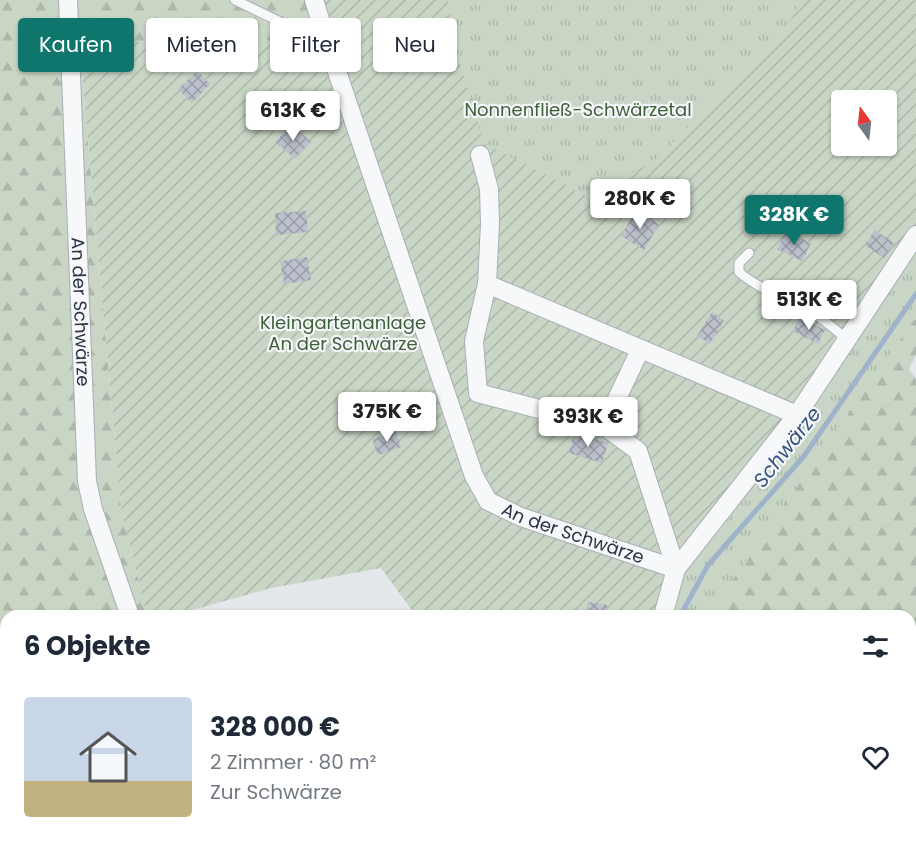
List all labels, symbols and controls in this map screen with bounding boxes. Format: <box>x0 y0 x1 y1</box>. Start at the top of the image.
chip: Kaufen <box>18 18 134 72</box>
chip: Mieten <box>146 18 258 72</box>
chip: Filter <box>270 18 361 72</box>
chip: Neu <box>373 18 457 72</box>
north arrow <box>831 90 897 156</box>
map controls <box>831 90 897 156</box>
pin: 613K € <box>244 91 342 142</box>
text: 613K € <box>260 96 326 124</box>
park label: Nonnenfließ-Schwärzetal <box>464 97 692 122</box>
pin: 280K € <box>591 179 689 230</box>
text: 280K € <box>604 184 676 212</box>
pin: 328K € <box>745 195 843 246</box>
text: 328K € <box>759 200 829 228</box>
street label: An der Schwärze <box>65 237 96 387</box>
pin: 513K € <box>760 280 858 331</box>
text: 513K € <box>776 285 842 313</box>
park label: Kleingartenanlage An der Schwärze <box>260 310 426 356</box>
pin: 375K € <box>338 392 436 443</box>
text: 375K € <box>352 397 422 425</box>
pin: 393K € <box>539 397 637 448</box>
water label: Schwärze <box>747 401 827 493</box>
text: 393K € <box>553 402 623 430</box>
street label: An der Schwärze <box>498 496 648 569</box>
text: 6 Objekte <box>24 628 150 664</box>
icon: filters <box>859 630 892 663</box>
text: 328 000 € <box>210 709 340 745</box>
icon: home <box>72 721 144 793</box>
icon: heart <box>859 741 892 774</box>
text: 2 Zimmer · 80 m² <box>210 748 376 776</box>
text: Zur Schwärze <box>210 778 342 806</box>

